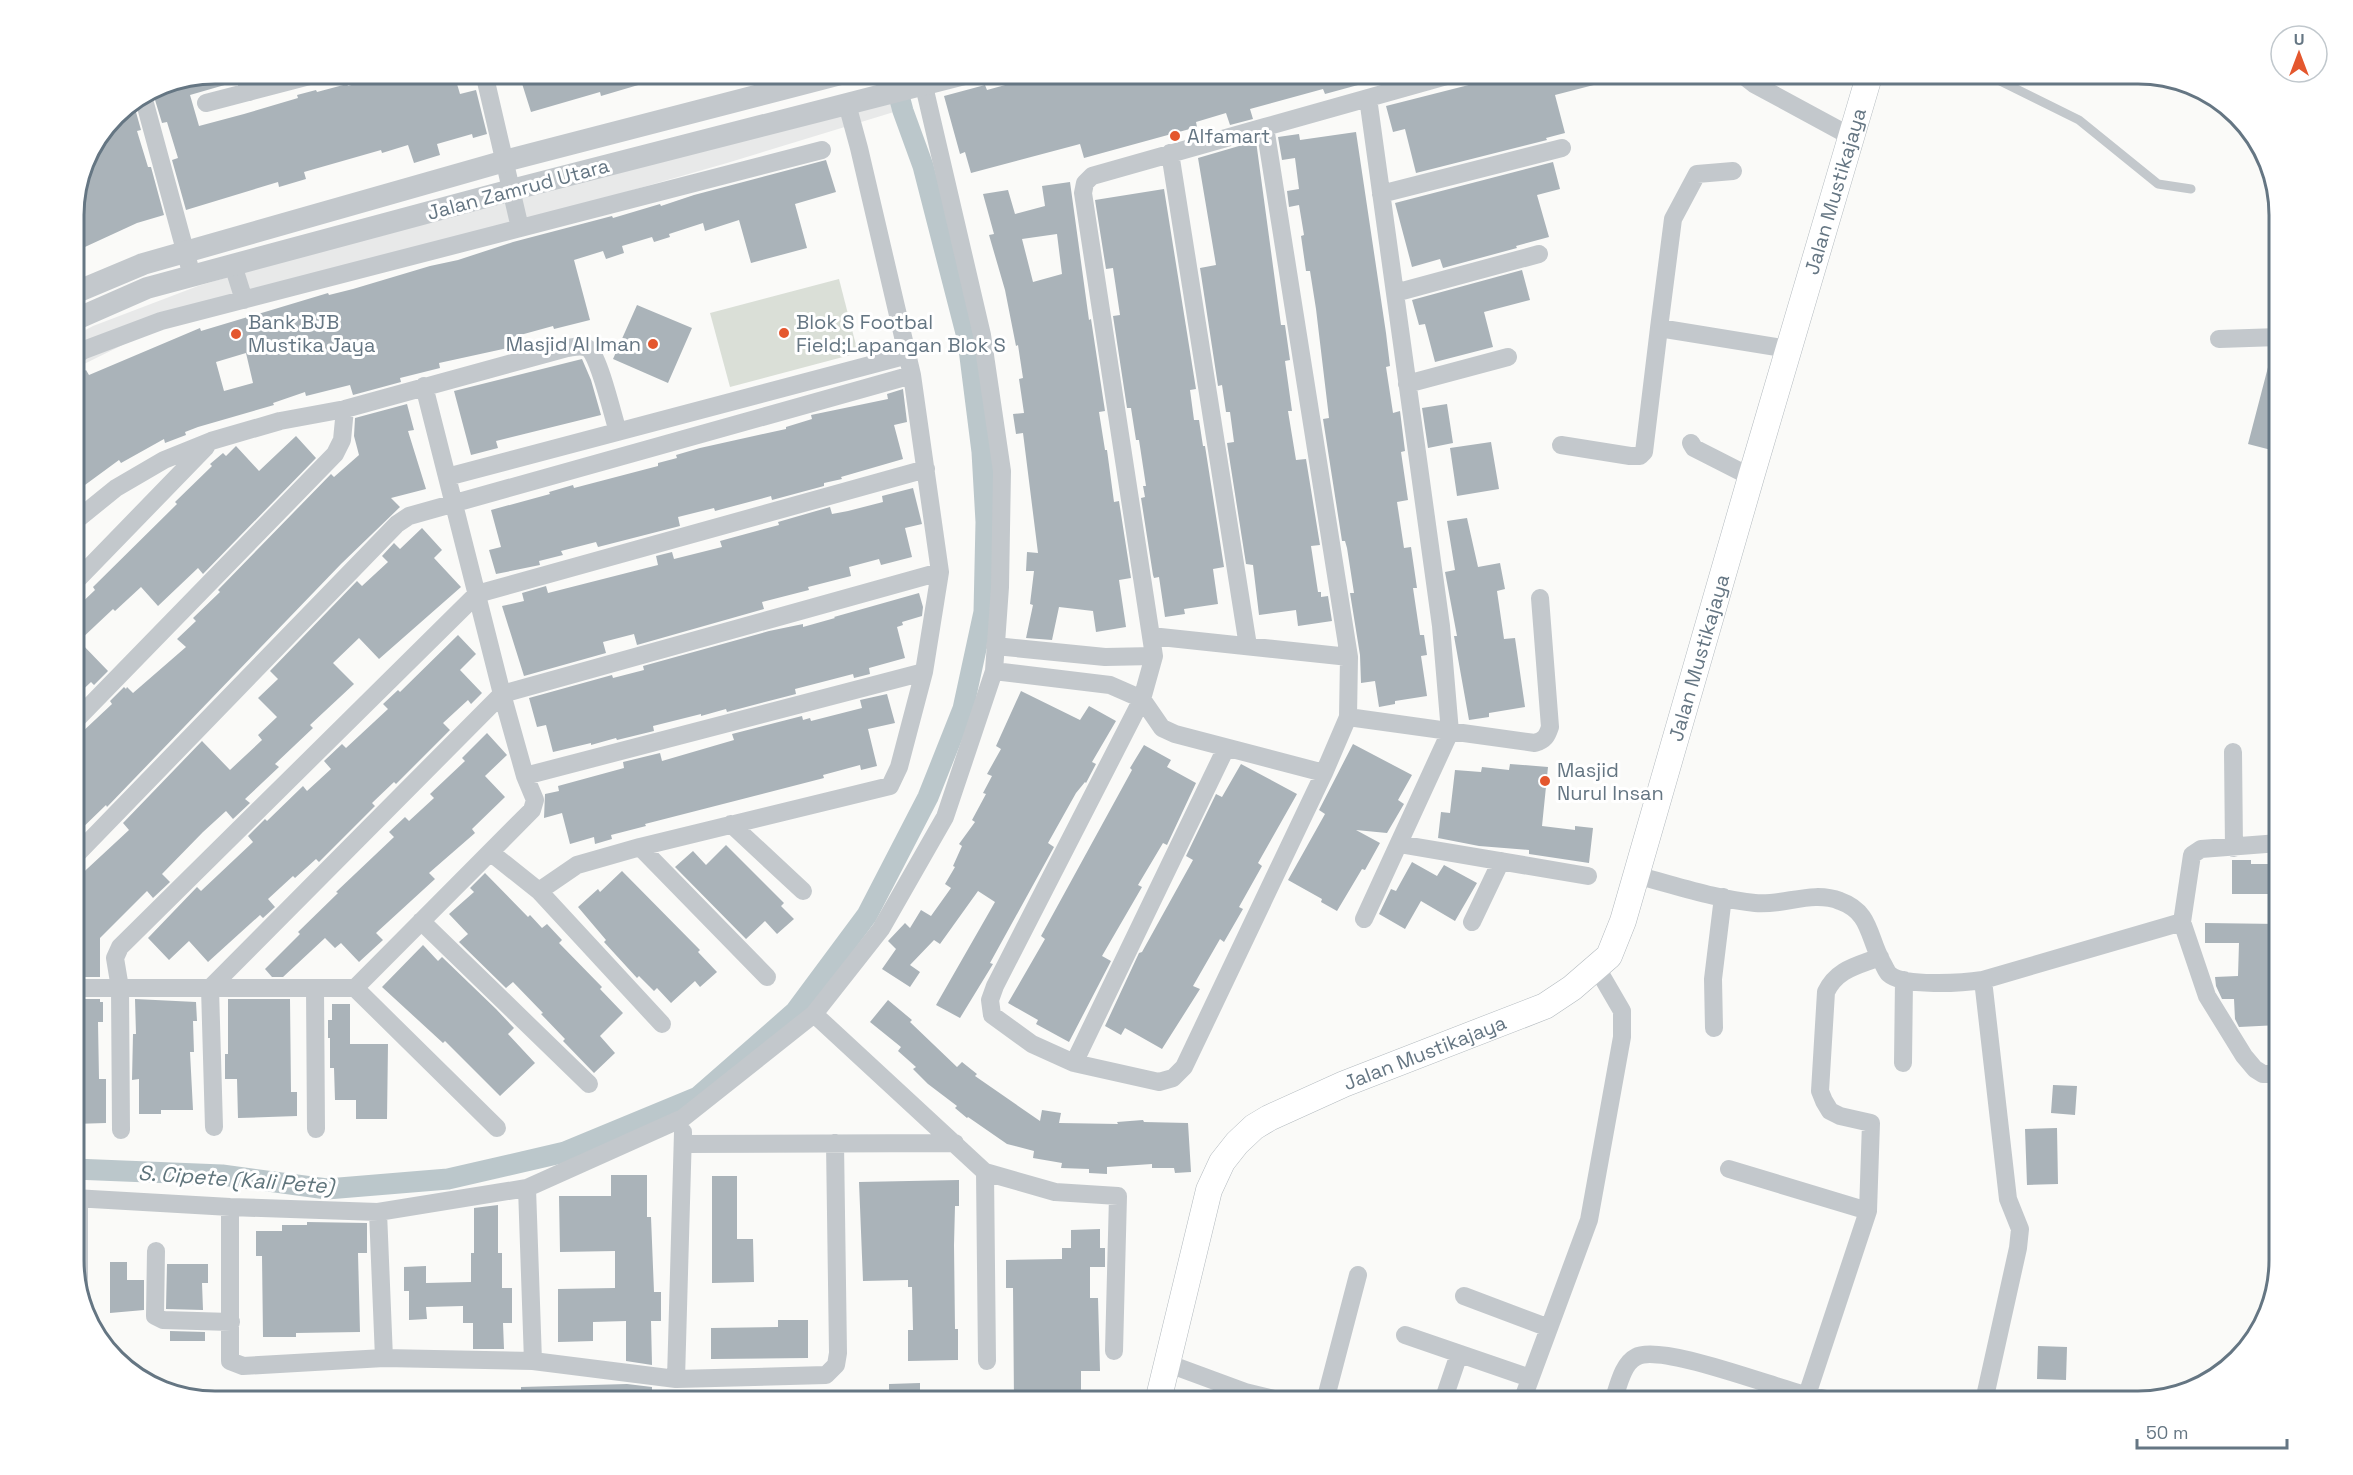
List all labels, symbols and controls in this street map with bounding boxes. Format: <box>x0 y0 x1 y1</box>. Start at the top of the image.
north arrow <box>2269 24 2329 84</box>
text: U <box>2294 29 2304 50</box>
street label: Jalan Mustikajaya <box>1798 105 1872 278</box>
place label: Alfamart <box>1187 123 1270 149</box>
marker: Alfamart <box>1168 129 1182 143</box>
street label: Jalan Zamrud Utara <box>424 152 612 226</box>
place label: Bank BJB Mustika Jaya <box>248 309 375 358</box>
place label: Blok S Footbal Field;Lapangan Blok S <box>796 309 1006 358</box>
marker: Blok S Footbal Field;Lapangan Blok S <box>777 326 791 340</box>
marker: Bank BJB Mustika Jaya <box>229 327 243 341</box>
place label: Masjid Al Iman <box>506 331 641 357</box>
marker: Masjid Al Iman <box>646 337 660 351</box>
street label: Jalan Mustikajaya <box>1662 571 1735 744</box>
place label: Masjid Nurul Insan <box>1557 757 1664 806</box>
marker: Masjid Nurul Insan <box>1538 774 1552 788</box>
street label: Jalan Mustikajaya <box>1340 1009 1510 1096</box>
water label: S. Cipete (Kali Pete) <box>137 1159 337 1199</box>
scale bar <box>2137 1412 2287 1450</box>
text: 50 m <box>2146 1421 2188 1444</box>

